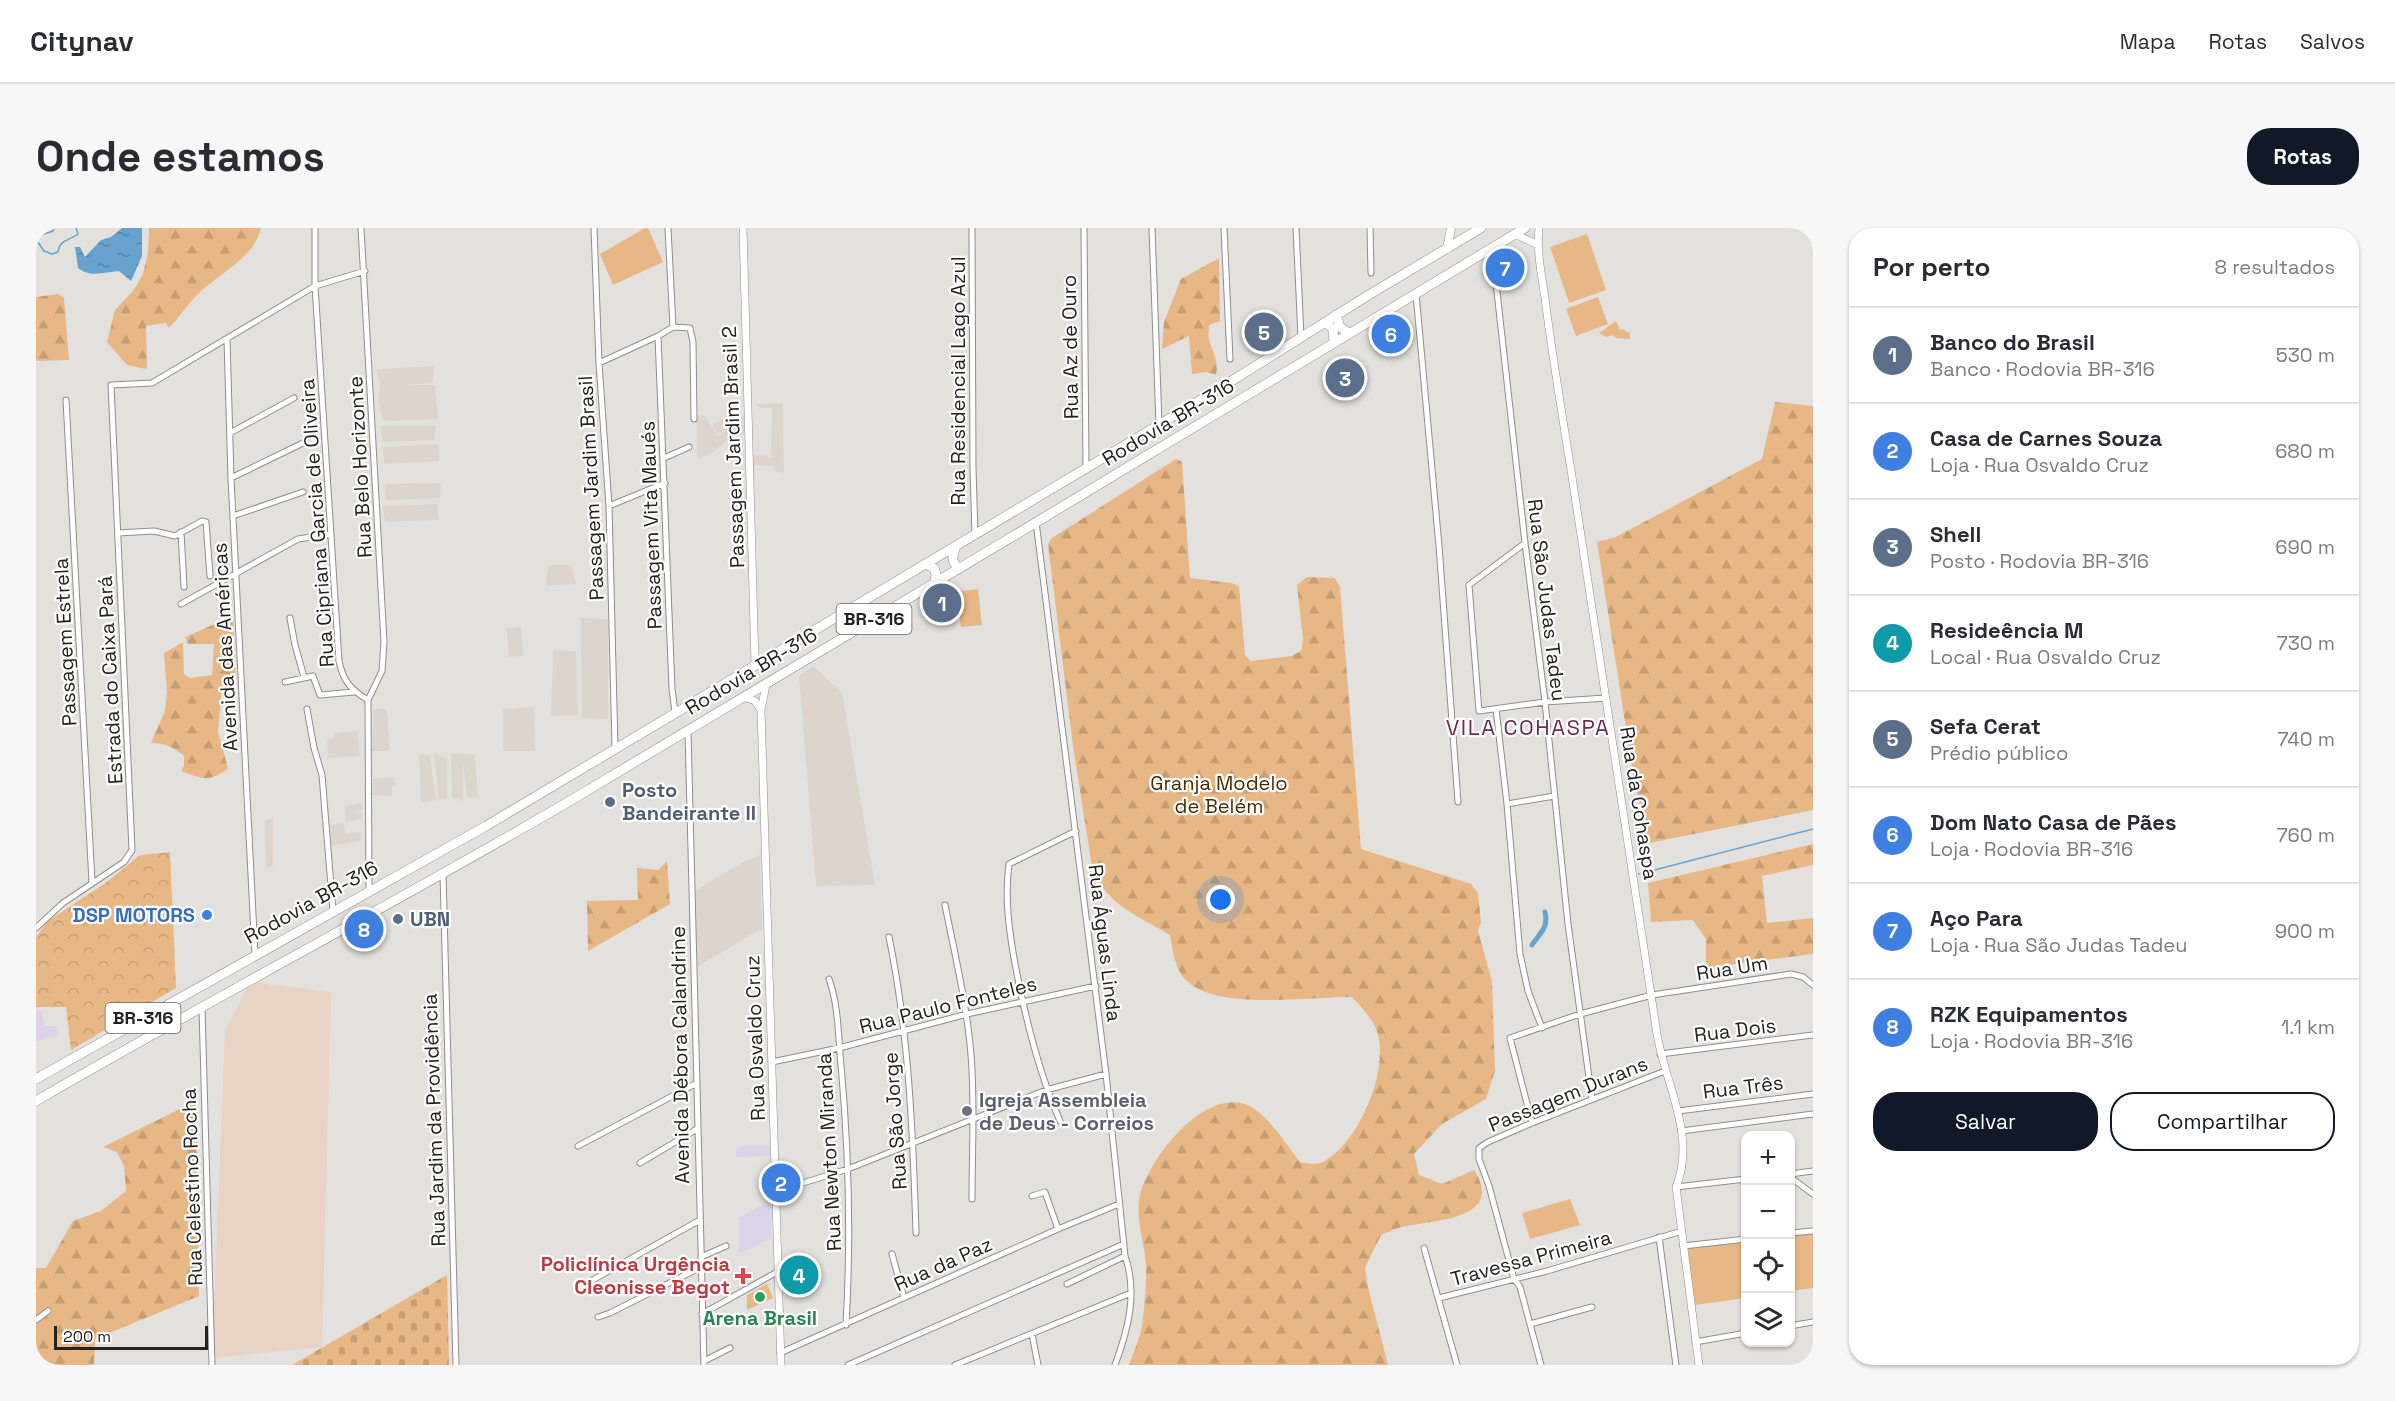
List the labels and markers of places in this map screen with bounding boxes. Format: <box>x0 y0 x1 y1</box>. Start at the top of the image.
pin: 7 <box>1486 246 1524 291</box>
pin: 5 <box>1244 310 1284 354</box>
pin: 6 <box>1372 312 1410 356</box>
pin: 3 <box>1326 356 1364 400</box>
pin: 1 <box>922 580 962 626</box>
place label: Posto Bandeirante II <box>622 777 756 826</box>
marker: Posto Bandeirante II <box>603 795 617 809</box>
place label: DSP MOTORS <box>72 902 195 928</box>
pin: 8 <box>344 906 384 952</box>
place label: UBN <box>410 906 450 932</box>
marker: DSP MOTORS <box>200 908 214 922</box>
marker: UBN <box>391 912 405 926</box>
place label: Igreja Assembleia de Deus - Correios <box>979 1087 1154 1136</box>
marker: Igreja Assembleia de Deus - Correios <box>960 1104 974 1118</box>
pin: 2 <box>762 1160 800 1206</box>
place label: Policlínica Urgência Cleonisse Begot <box>541 1251 730 1300</box>
pin: 4 <box>780 1252 819 1298</box>
marker: Policlínica Urgência Cleonisse Begot <box>734 1267 752 1285</box>
marker: Arena Brasil <box>753 1290 767 1304</box>
place label: Arena Brasil <box>703 1305 817 1331</box>

